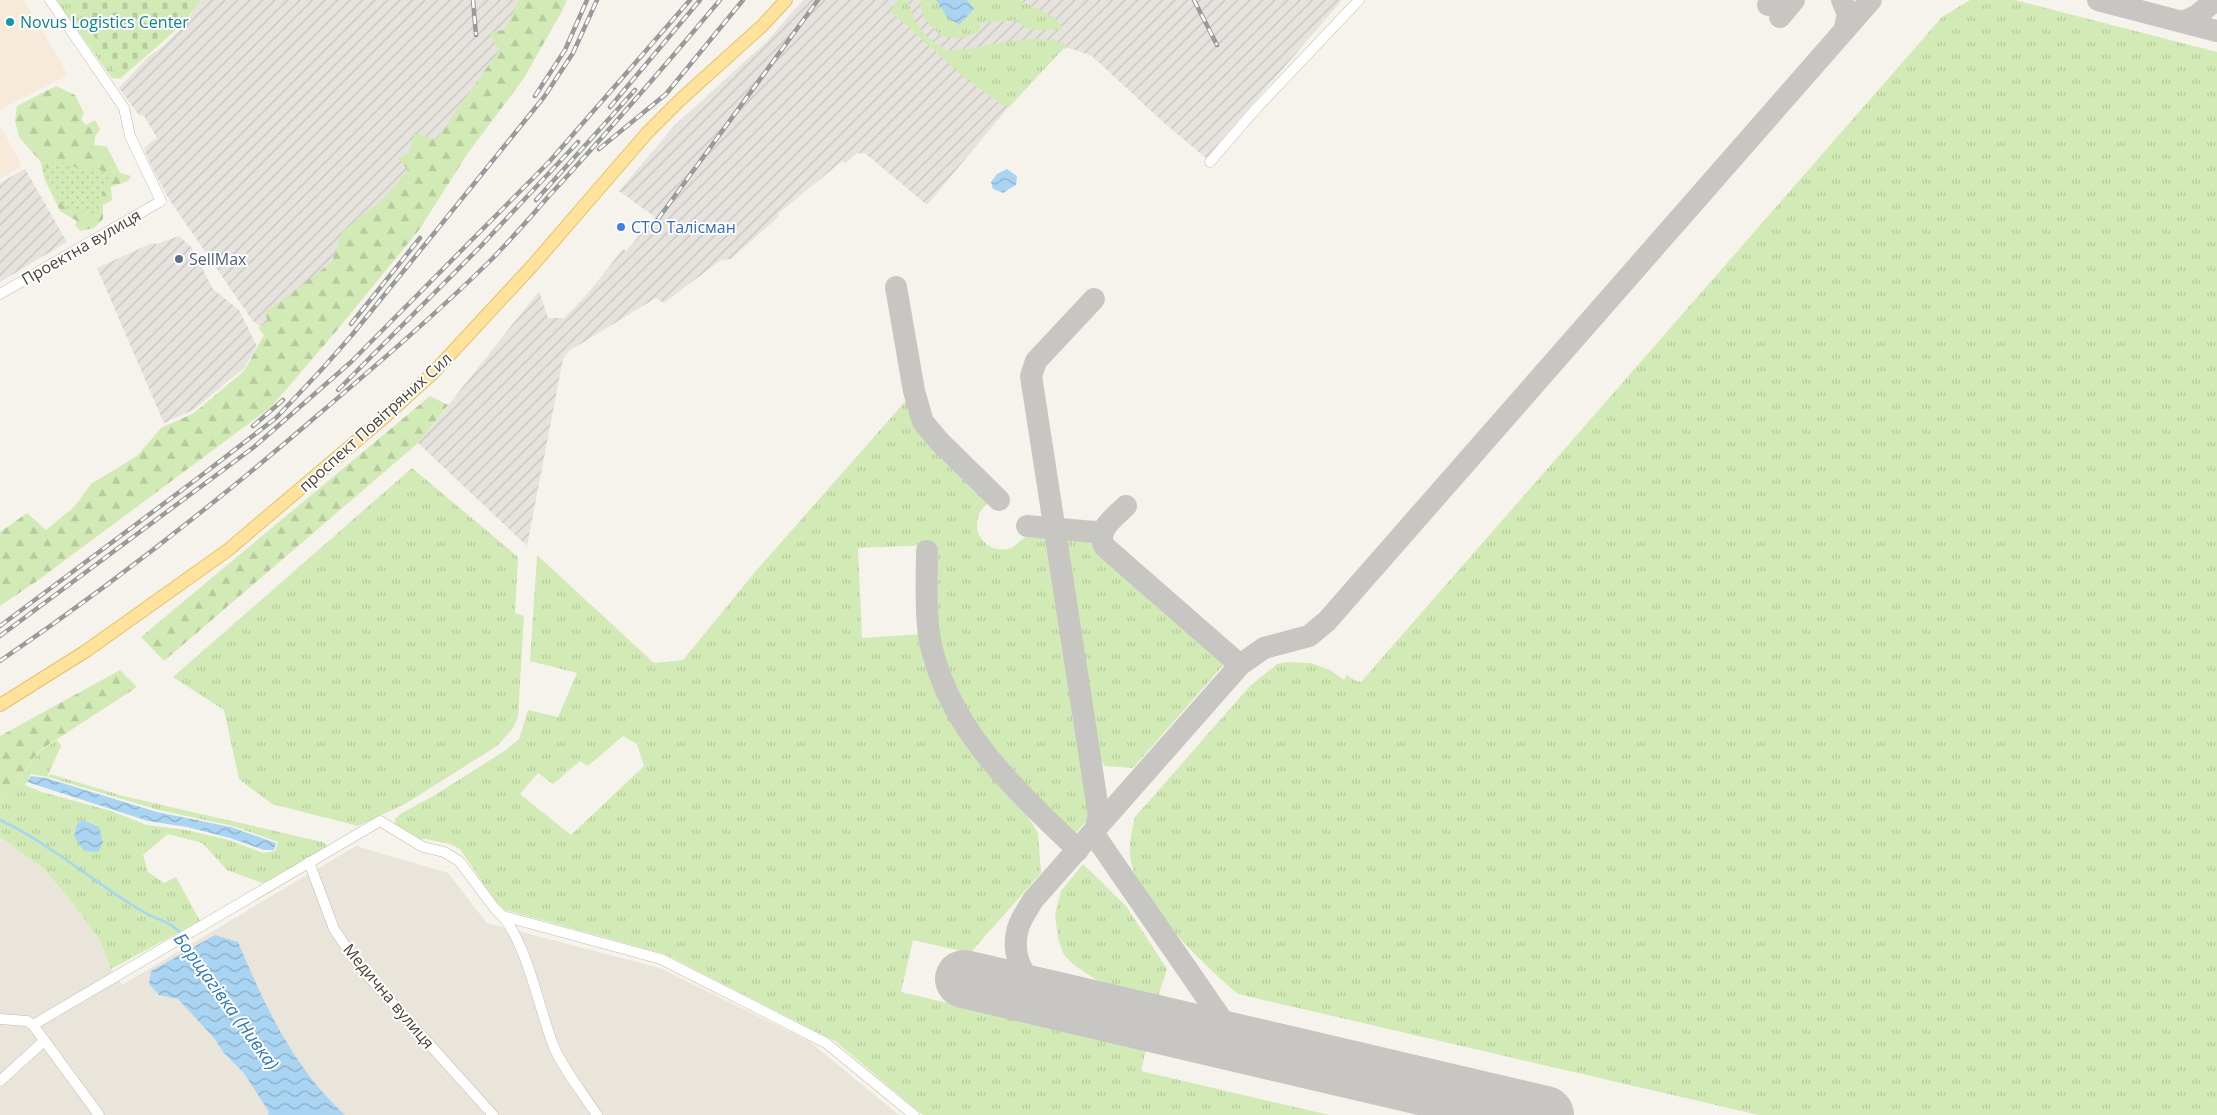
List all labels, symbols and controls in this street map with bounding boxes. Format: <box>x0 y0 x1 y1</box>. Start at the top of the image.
place label: Novus Logistics Center <box>20 11 189 33</box>
marker: Novus Logistics Center <box>4 16 16 28</box>
street label: Проектна вулиця <box>17 204 145 290</box>
place label: СТО Талісман <box>631 216 736 238</box>
marker: СТО Талісман <box>615 221 627 233</box>
place label: SellMax <box>189 248 247 270</box>
marker: SellMax <box>173 253 185 265</box>
street label: проспект Повітряних Сил <box>294 347 456 497</box>
water label: Борщагівка (Нивка) <box>169 928 285 1074</box>
street label: Медична вулиця <box>338 939 440 1053</box>

